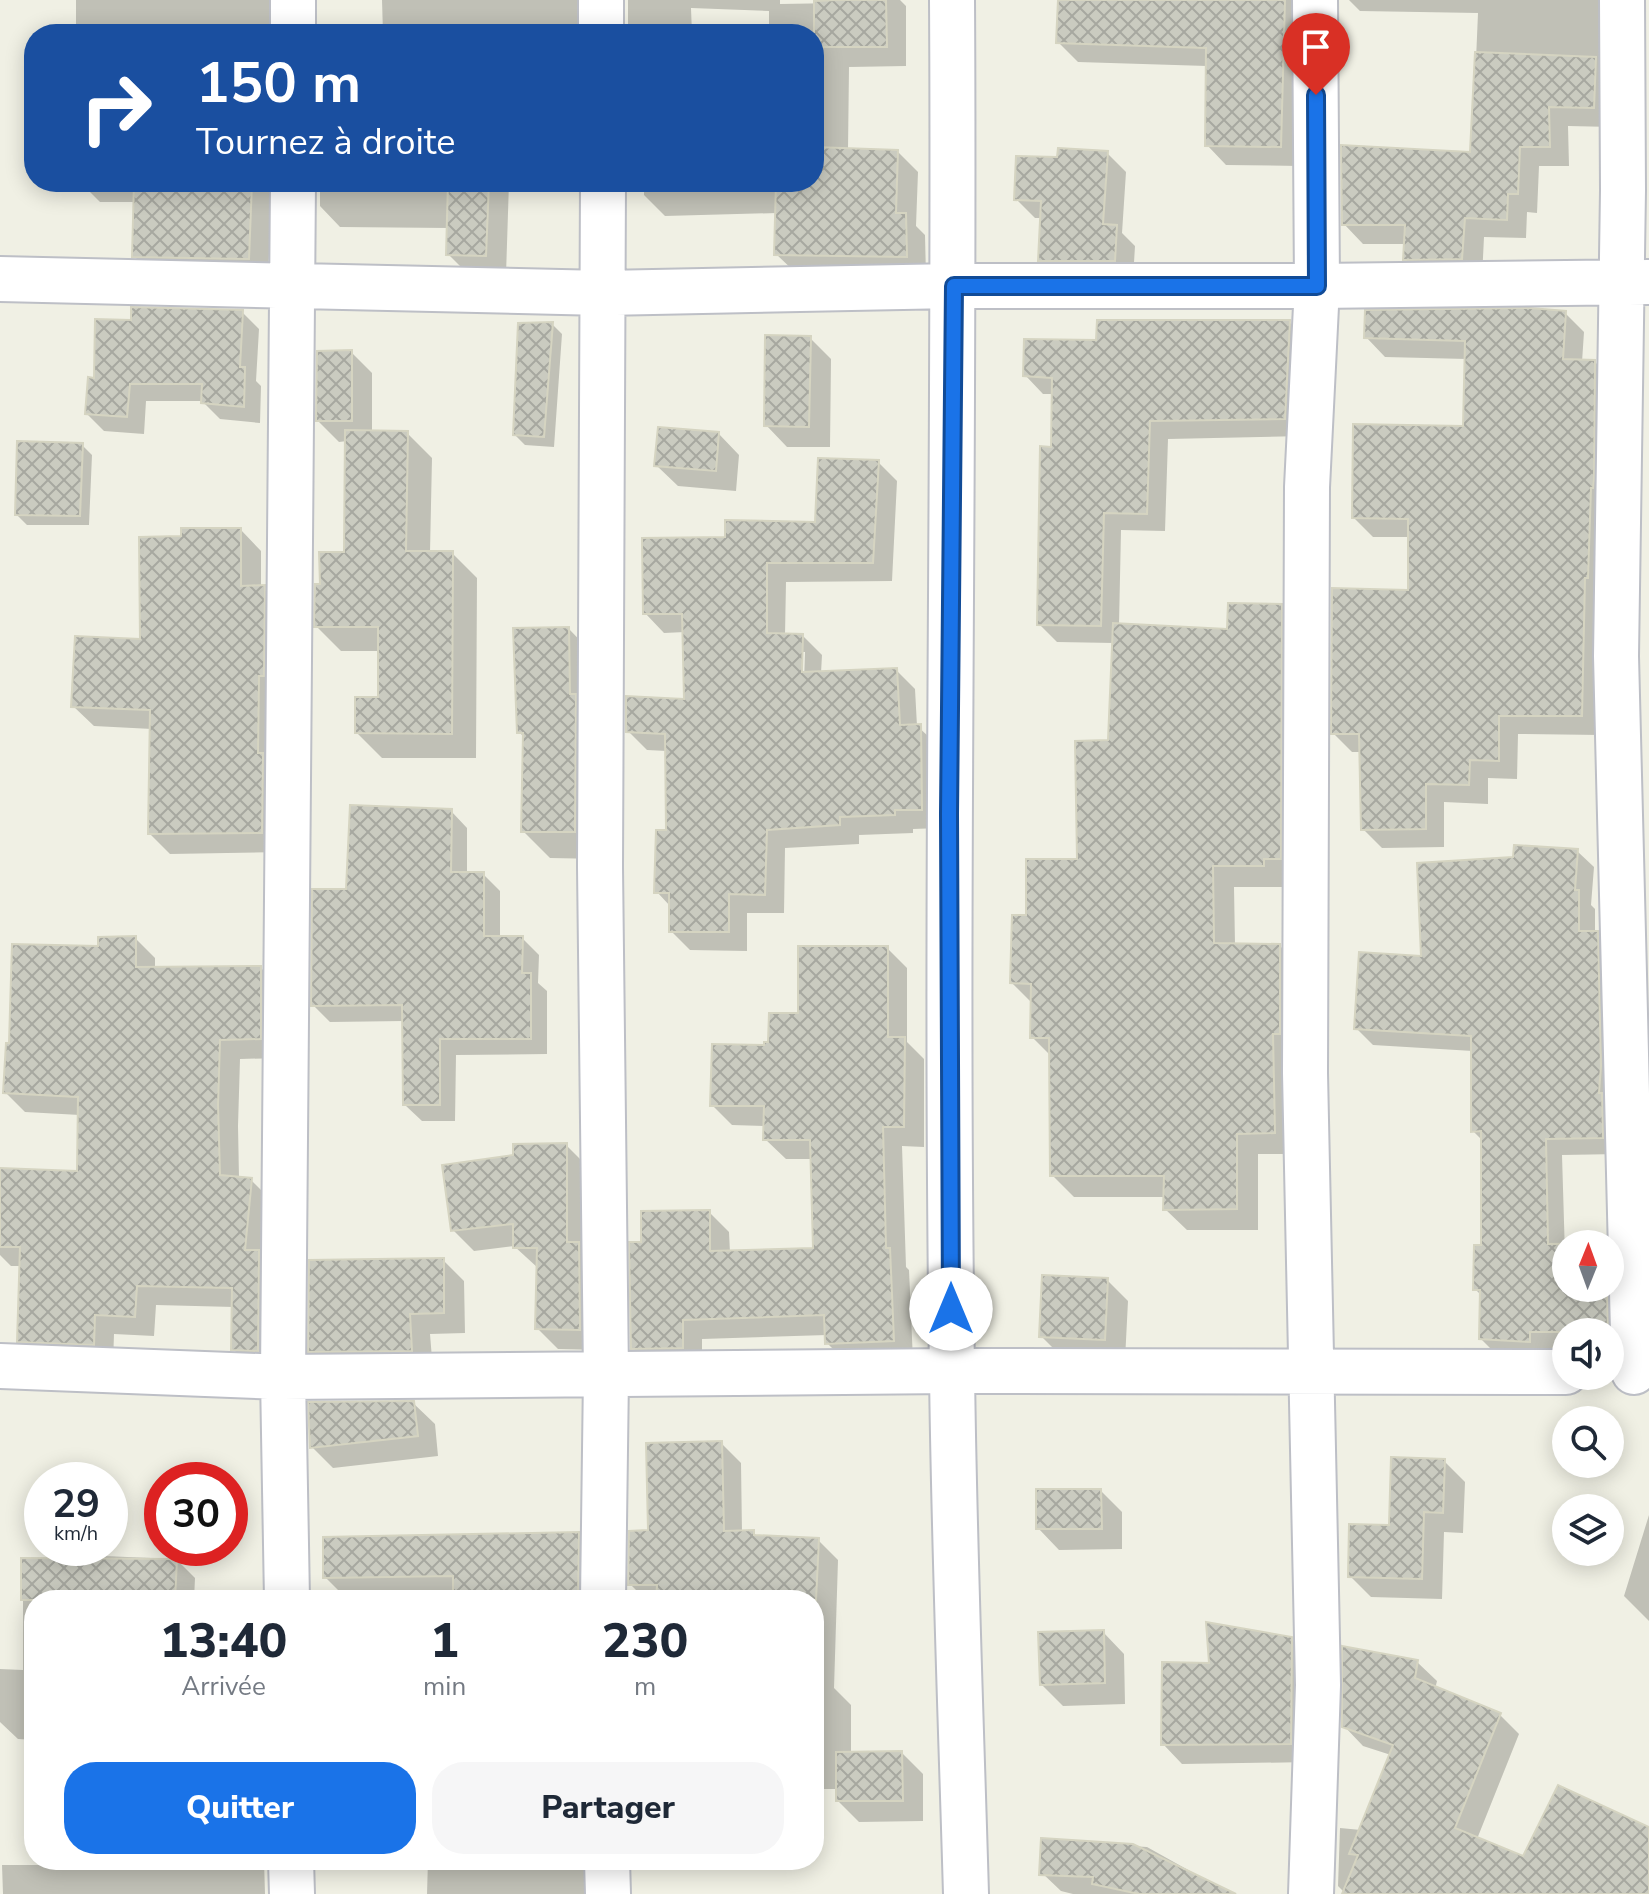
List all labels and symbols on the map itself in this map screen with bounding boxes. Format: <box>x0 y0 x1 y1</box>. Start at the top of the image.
pin <box>1282 13 1350 95</box>
north arrow <box>1552 1230 1624 1302</box>
position arrow <box>909 1267 993 1351</box>
speed limit sign: 30 <box>144 1462 248 1566</box>

